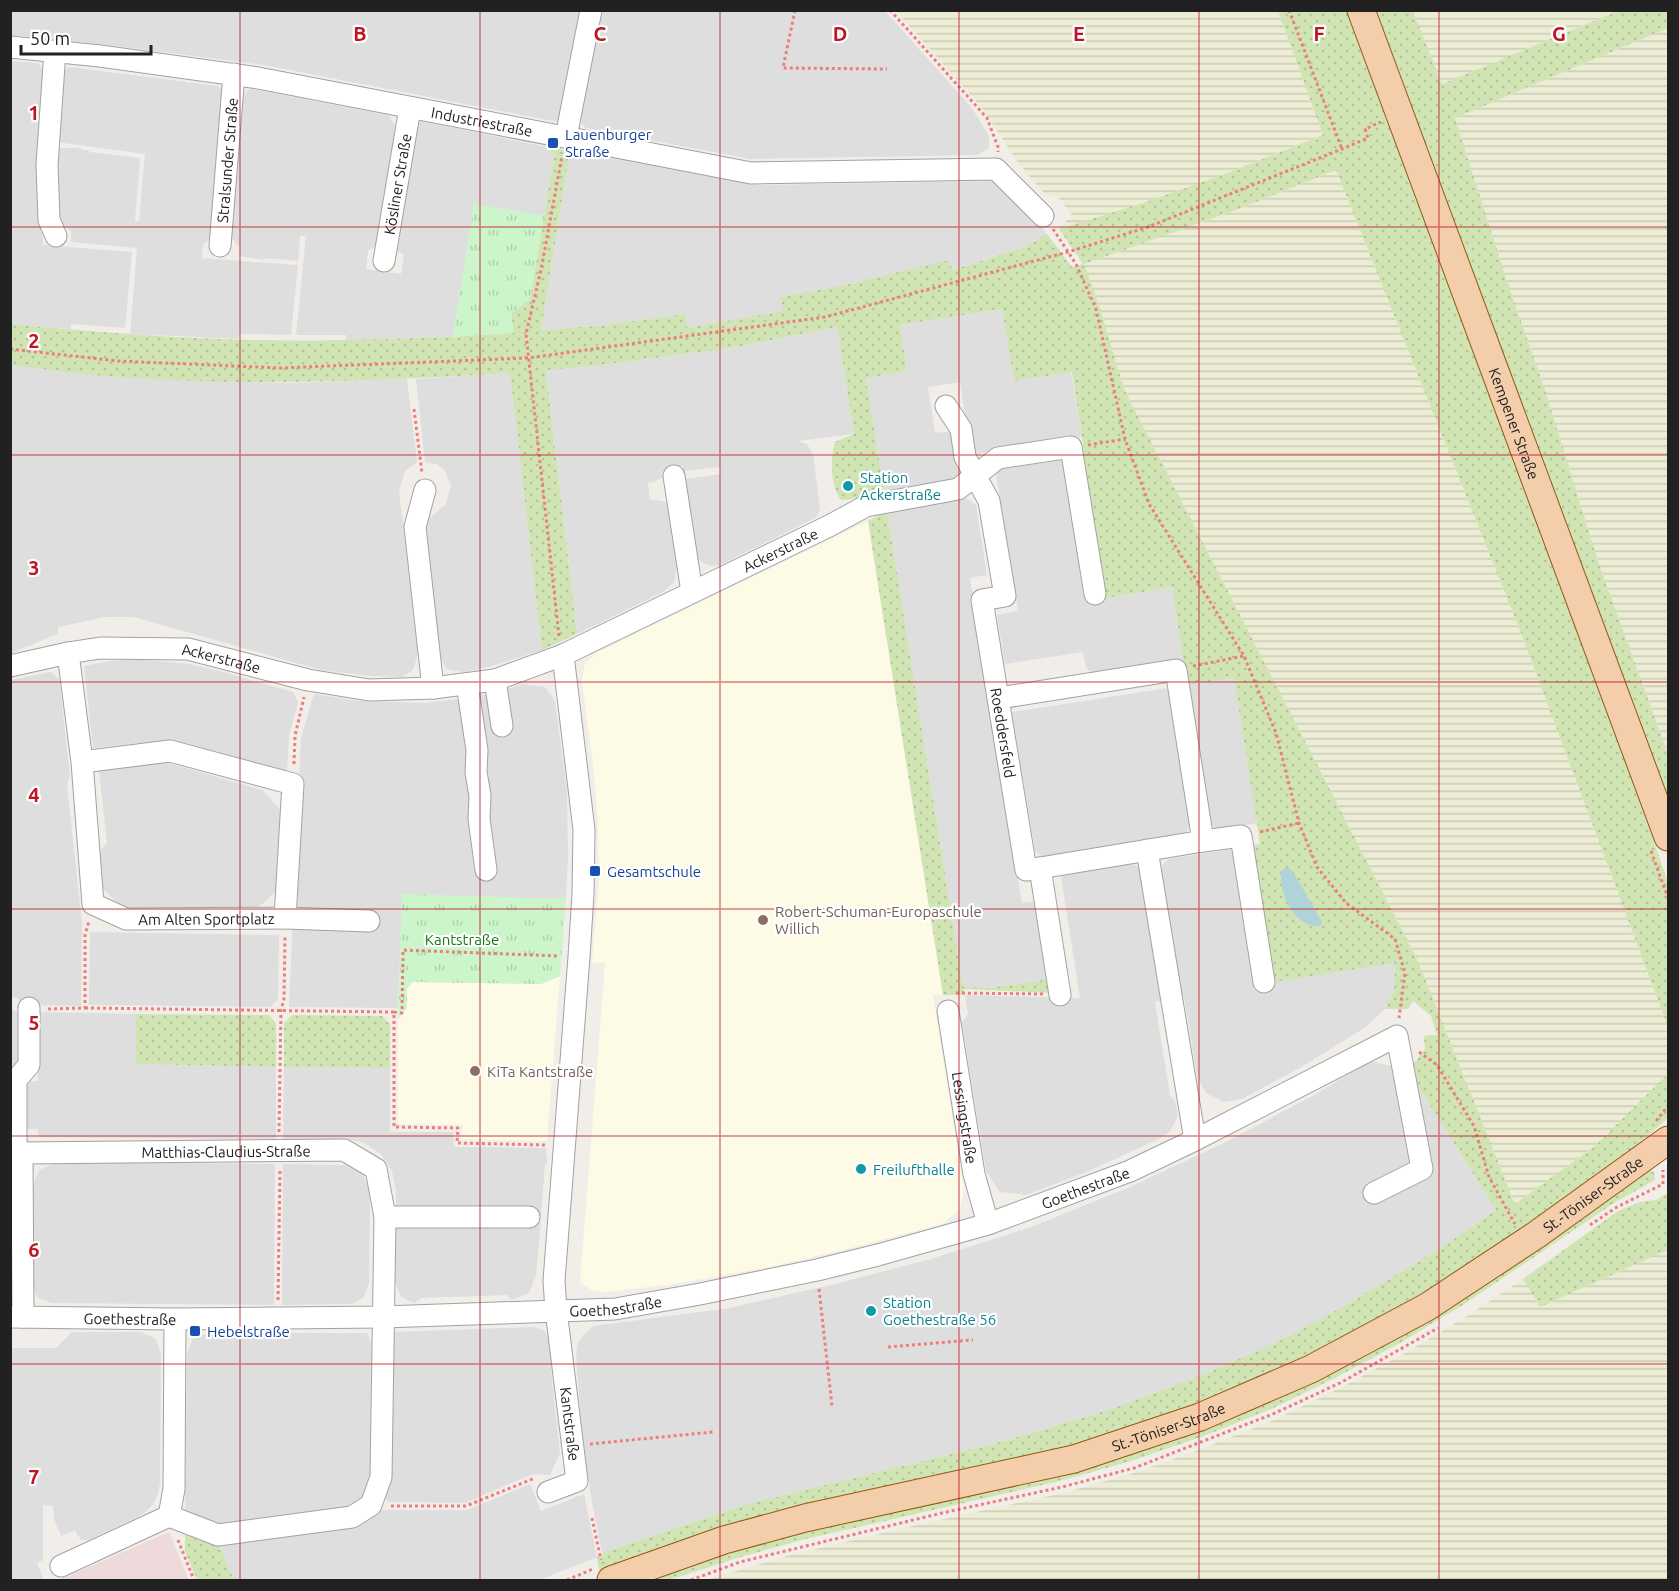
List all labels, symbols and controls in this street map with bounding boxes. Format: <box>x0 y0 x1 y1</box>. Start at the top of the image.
scale bar <box>21 18 152 56</box>
text: B <box>353 22 367 45</box>
text: C <box>594 22 607 45</box>
text: D <box>833 22 847 45</box>
text: E <box>1073 22 1085 45</box>
text: F <box>1313 22 1325 45</box>
text: G <box>1552 22 1566 45</box>
text: 50 m <box>30 28 70 48</box>
street label: Stralsunder Straße <box>213 97 241 224</box>
text: 1 <box>28 101 40 124</box>
street label: Industriestraße <box>430 103 534 139</box>
place label: Lauenburger Straße <box>565 126 652 160</box>
street label: Kösliner Straße <box>380 132 414 236</box>
marker: Lauenburger Straße <box>546 136 560 150</box>
text: 2 <box>28 329 40 352</box>
street label: Kempener Straße <box>1486 365 1543 482</box>
place label: Station Ackerstraße <box>860 469 941 503</box>
marker: Station Ackerstraße <box>841 479 855 493</box>
street label: Ackerstraße <box>740 524 820 575</box>
text: 3 <box>28 556 40 579</box>
street label: Ackerstraße <box>181 640 263 676</box>
street label: Roeddersfeld <box>988 686 1019 779</box>
text: 4 <box>28 783 40 806</box>
place label: Gesamtschule <box>607 863 701 880</box>
marker: Gesamtschule <box>588 864 602 878</box>
place label: Robert-Schuman-Europaschule Willich <box>775 903 982 937</box>
street label: Am Alten Sportplatz <box>138 910 275 927</box>
marker: Robert-Schuman-Europaschule Willich <box>756 913 770 927</box>
park label: Kantstraße <box>425 931 499 948</box>
text: 5 <box>28 1011 40 1034</box>
place label: KiTa Kantstraße <box>487 1063 593 1080</box>
marker: KiTa Kantstraße <box>468 1064 482 1078</box>
street label: Lessingstraße <box>949 1070 981 1165</box>
street label: Matthias-Claudius-Straße <box>141 1142 311 1160</box>
street label: St.-Töniser-Straße <box>1539 1152 1646 1236</box>
place label: Freilufthalle <box>873 1161 955 1178</box>
marker: Freilufthalle <box>854 1162 868 1176</box>
street label: Goethestraße <box>1039 1163 1132 1212</box>
text: 6 <box>28 1238 40 1261</box>
street label: Goethestraße <box>569 1292 663 1319</box>
place label: Station Goethestraße 56 <box>883 1294 996 1328</box>
marker: Station Goethestraße 56 <box>864 1304 878 1318</box>
street label: Goethestraße <box>83 1309 177 1328</box>
place label: Hebelstraße <box>207 1323 290 1340</box>
marker: Hebelstraße <box>188 1324 202 1338</box>
street label: Kantstraße <box>557 1386 583 1462</box>
street label: St.-Töniser-Straße <box>1110 1399 1228 1454</box>
text: 7 <box>28 1465 40 1488</box>

